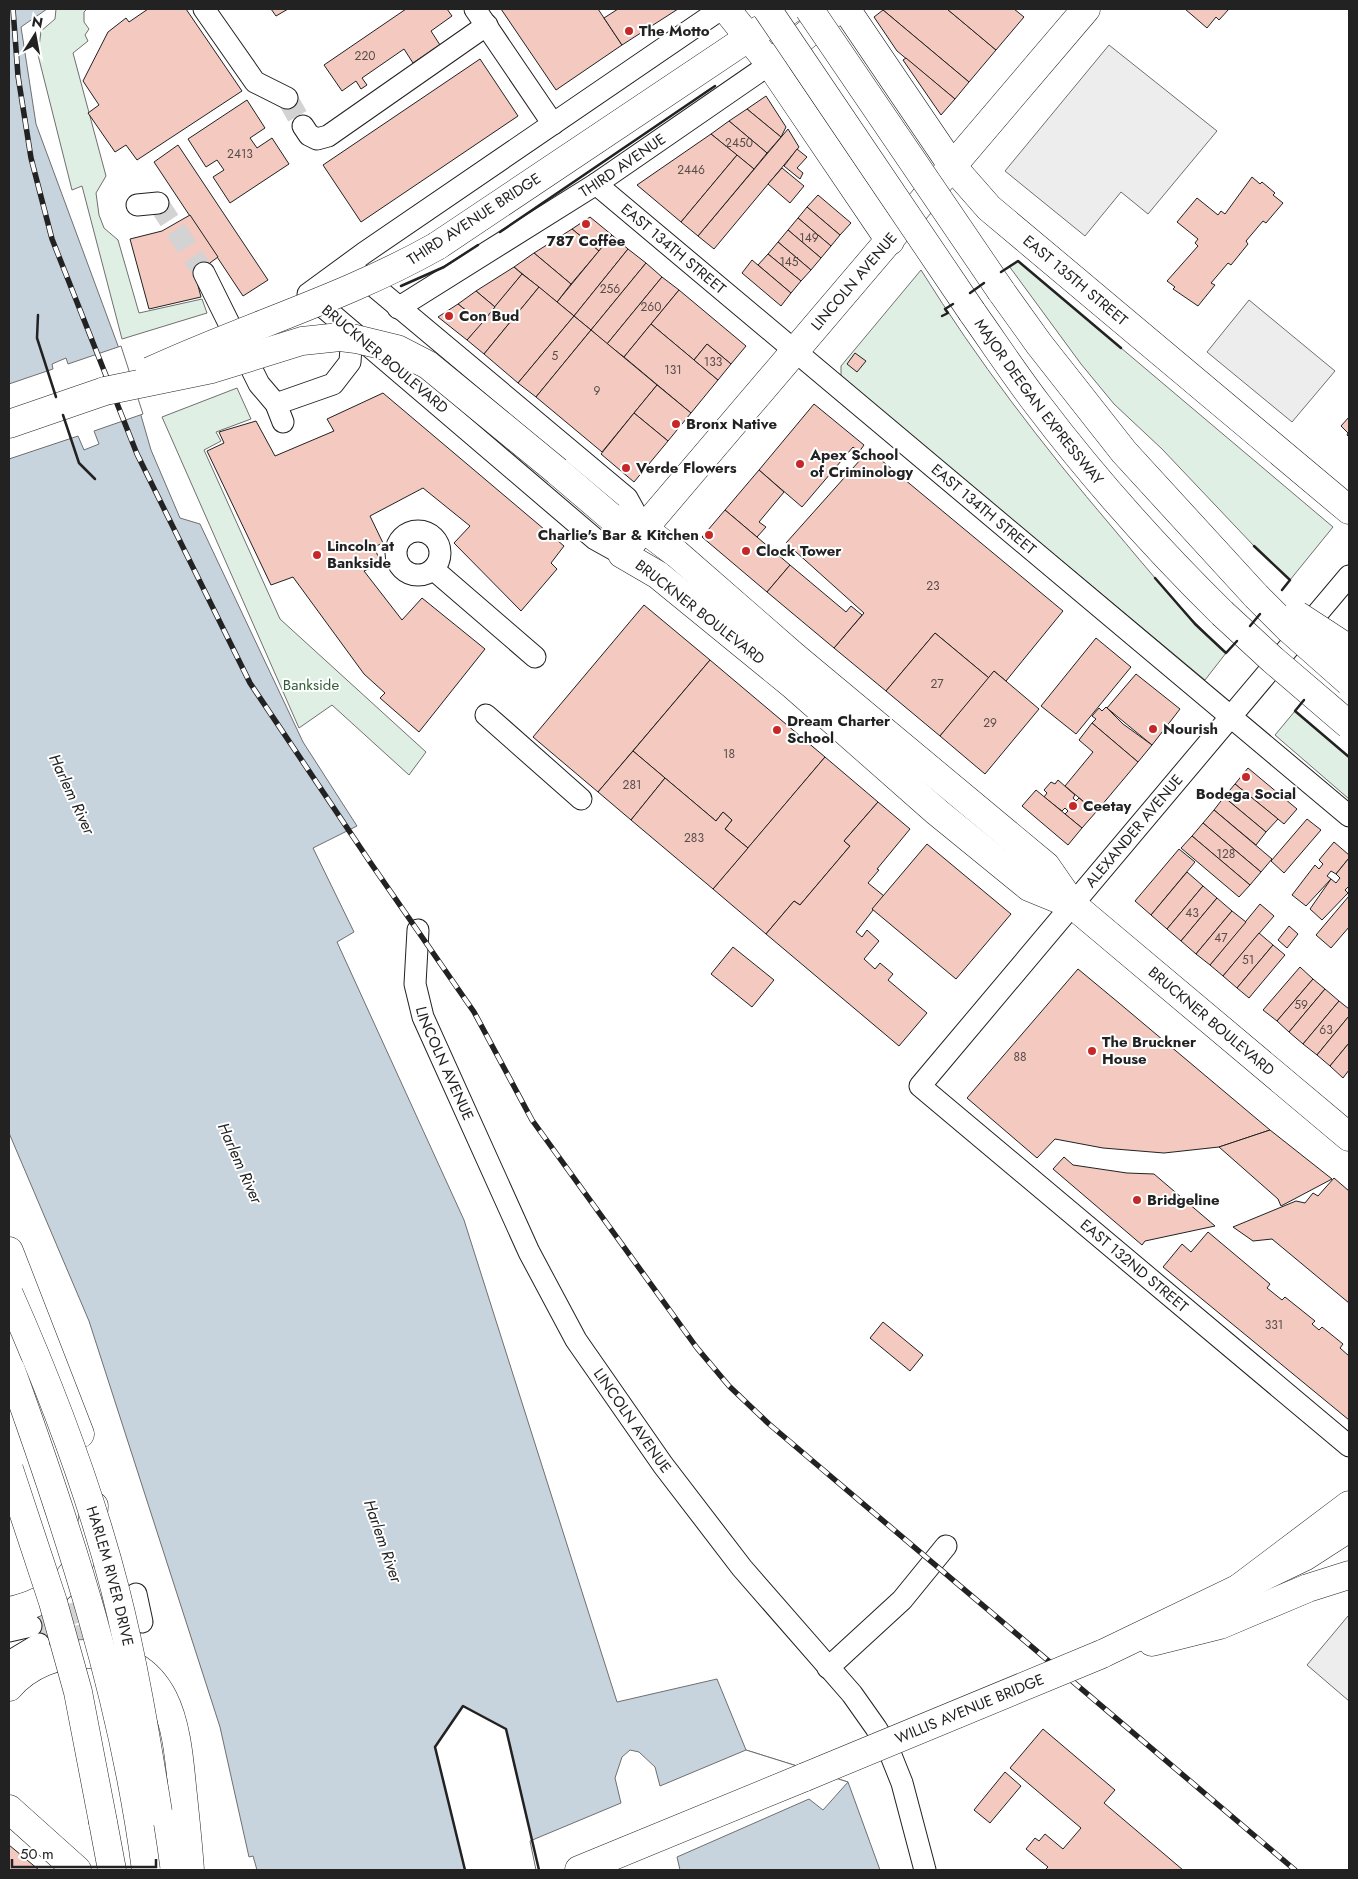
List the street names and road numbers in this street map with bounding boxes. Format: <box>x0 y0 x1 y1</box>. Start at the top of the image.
street label: THIRD AVENUE <box>575 128 670 203</box>
street label: THIRD AVENUE BRIDGE <box>403 167 545 271</box>
street label: EAST 134TH STREET <box>616 198 731 299</box>
street label: LINCOLN AVENUE <box>806 227 902 335</box>
street label: EAST 135TH STREET <box>1018 230 1132 331</box>
street label: BRUCKNER BOULEVARD <box>317 299 453 419</box>
street label: MAJOR DEEGAN EXPRESSWAY <box>969 314 1109 490</box>
street label: EAST 134TH STREET <box>926 459 1041 560</box>
street label: BRUCKNER BOULEVARD <box>631 554 769 670</box>
street label: ALEXANDER AVENUE <box>1080 770 1188 892</box>
street label: BRUCKNER BOULEVARD <box>1143 962 1279 1081</box>
street label: LINCOLN AVENUE <box>410 1004 479 1124</box>
street label: EAST 132ND STREET <box>1075 1214 1193 1318</box>
street label: LINCOLN AVENUE <box>588 1364 676 1478</box>
street label: HARLEM RIVER DRIVE <box>81 1503 139 1648</box>
street label: WILLIS AVENUE BRIDGE <box>892 1668 1047 1750</box>

